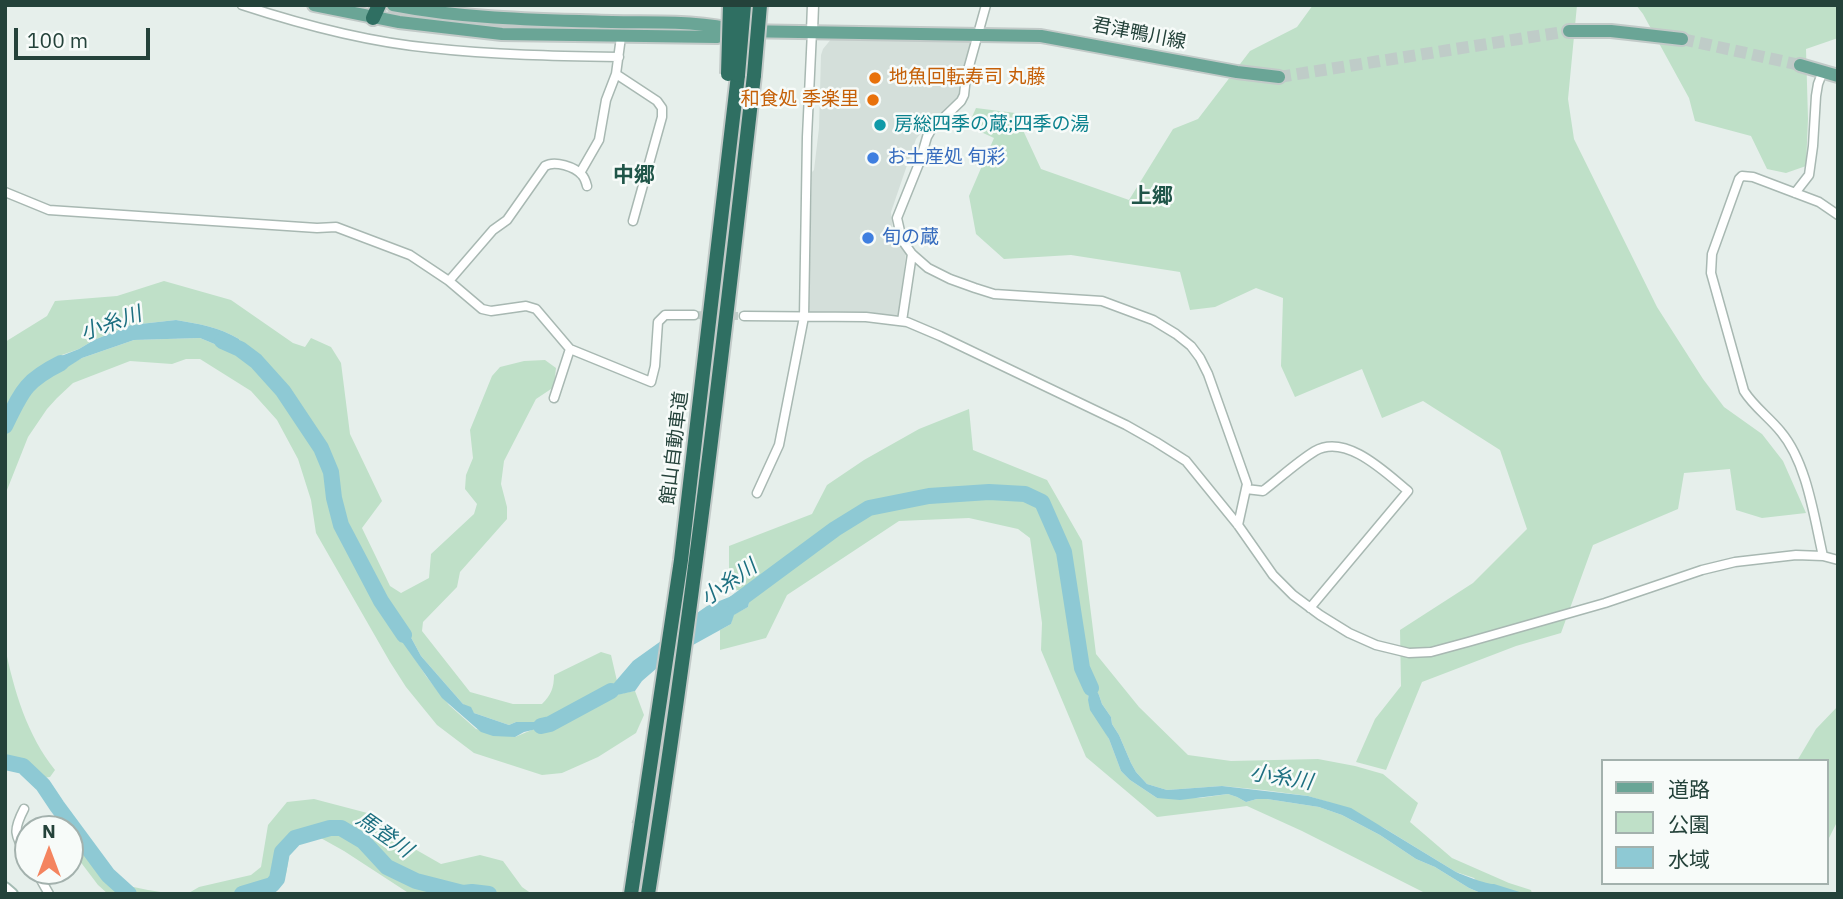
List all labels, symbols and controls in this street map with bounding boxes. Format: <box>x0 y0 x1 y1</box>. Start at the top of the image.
scale bar <box>18 14 154 58</box>
street label: 君津鴨川線 <box>1090 14 1188 54</box>
text: 100 m <box>27 26 88 54</box>
place label: 地魚回転寿司 丸藤 <box>889 67 1045 89</box>
marker: 地魚回転寿司 丸藤 <box>867 70 883 86</box>
place label: 和食処 季楽里 <box>741 89 859 111</box>
marker: 和食処 季楽里 <box>865 92 881 108</box>
place label: 房総四季の蔵;四季の湯 <box>894 114 1090 136</box>
marker: 房総四季の蔵;四季の湯 <box>872 117 888 133</box>
place label: お土産処 旬彩 <box>887 147 1005 169</box>
marker: お土産処 旬彩 <box>865 150 881 166</box>
district label: 中郷 <box>613 163 655 189</box>
district label: 上郷 <box>1131 184 1173 210</box>
place label: 旬の蔵 <box>882 227 939 249</box>
marker: 旬の蔵 <box>860 230 876 246</box>
water label: 小糸川 <box>77 302 145 346</box>
street label: 館山自動車道 <box>657 390 693 506</box>
water label: 小糸川 <box>696 555 762 611</box>
legend <box>1602 759 1829 885</box>
water label: 小糸川 <box>1248 761 1314 795</box>
text: 道路 <box>1668 775 1710 803</box>
water label: 馬登川 <box>351 807 417 863</box>
text: 公園 <box>1668 810 1710 838</box>
north arrow <box>14 815 84 885</box>
text: N <box>42 819 56 843</box>
text: 水域 <box>1668 845 1710 873</box>

